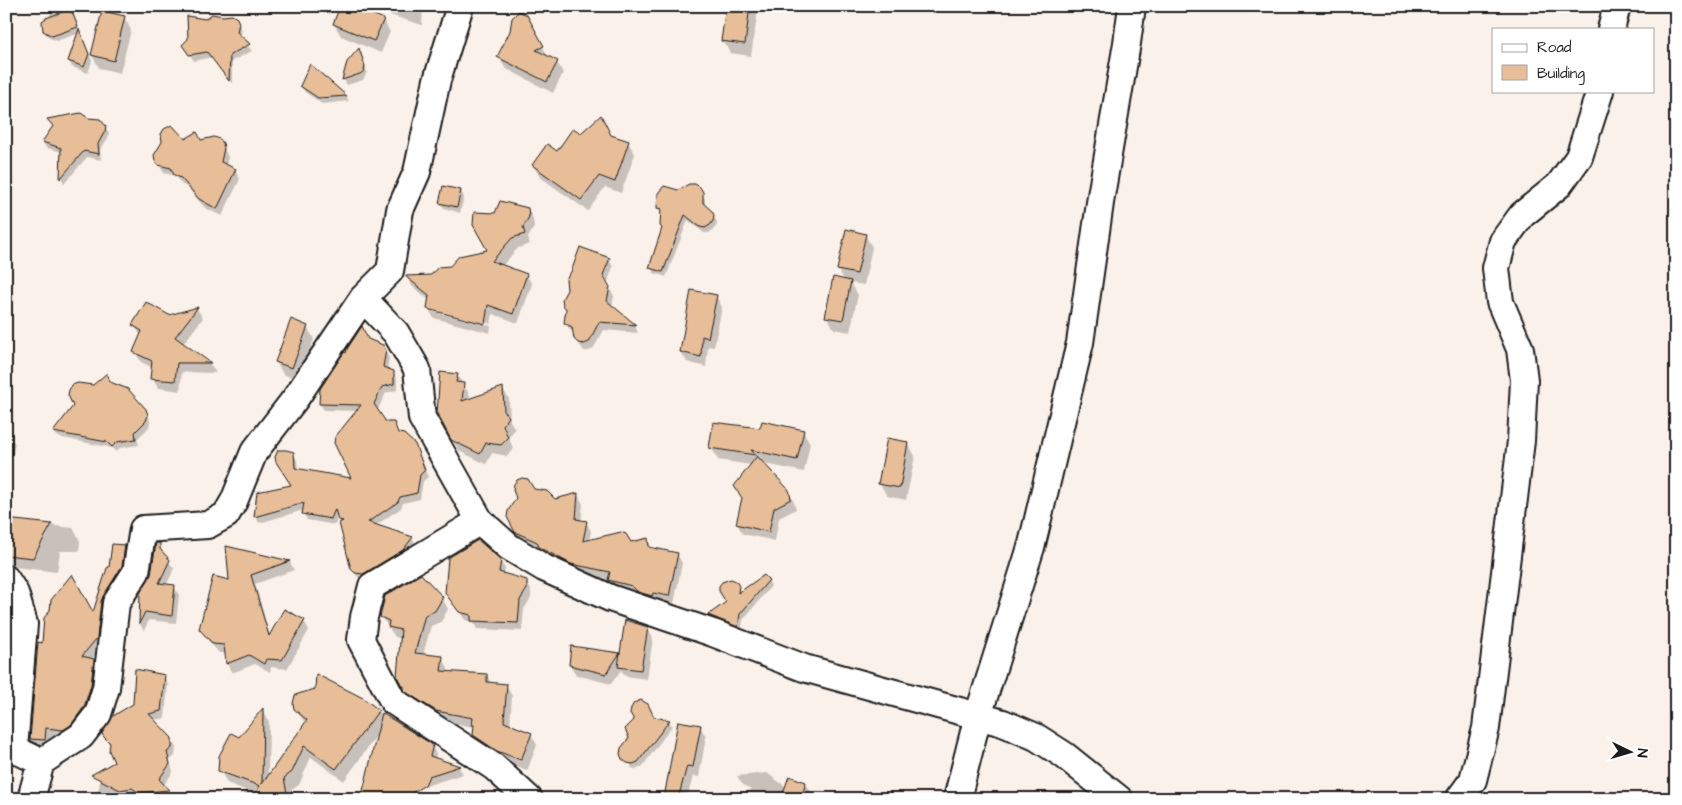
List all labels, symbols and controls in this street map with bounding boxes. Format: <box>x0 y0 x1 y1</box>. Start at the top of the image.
legend <box>1492 28 1654 92</box>
text: Road <box>1537 37 1572 58</box>
text: Building <box>1537 63 1585 85</box>
north arrow <box>1604 728 1654 778</box>
text: N <box>1632 748 1652 759</box>

